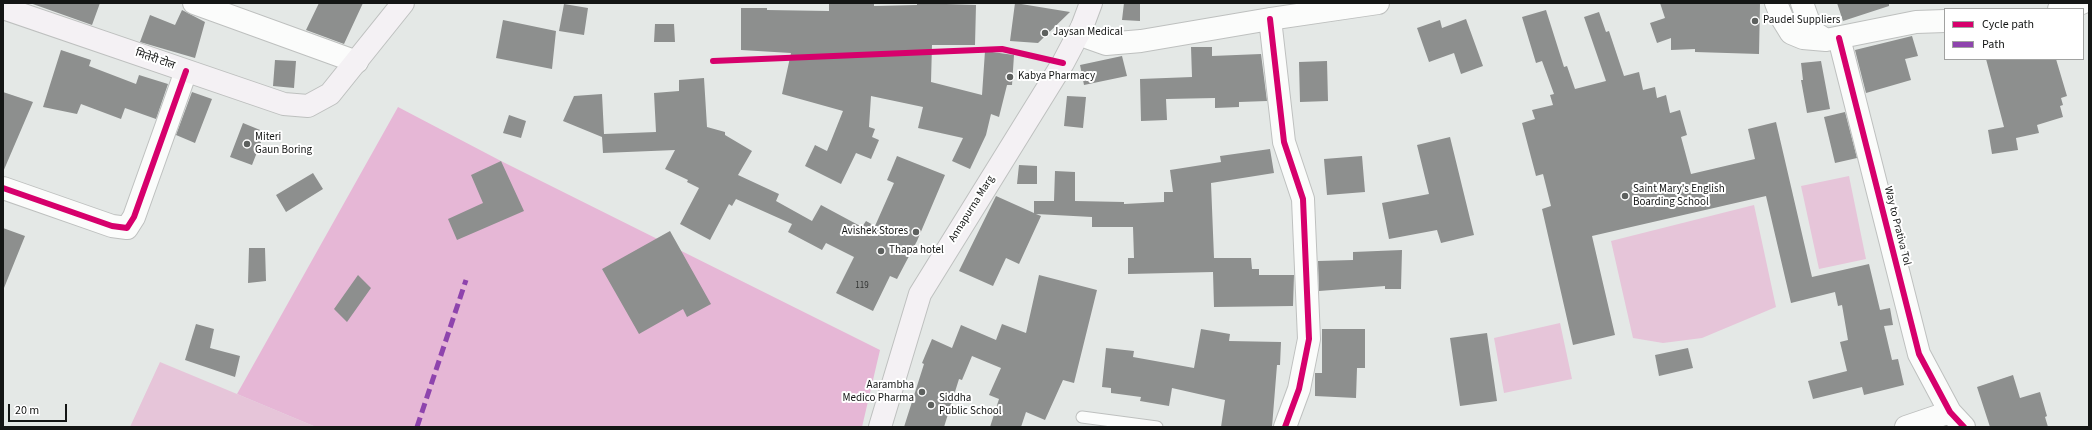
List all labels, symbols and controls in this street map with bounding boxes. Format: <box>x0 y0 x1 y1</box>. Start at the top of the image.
legend <box>1944 8 2084 60</box>
place label: Paudel Suppliers <box>1763 14 1840 28</box>
marker: Paudel Suppliers <box>1750 16 1760 26</box>
text: Cycle path <box>1982 16 2034 33</box>
place label: Jaysan Medical <box>1053 26 1123 40</box>
marker: Jaysan Medical <box>1040 28 1050 38</box>
text: Path <box>1982 36 2005 53</box>
street label: मितेरी टोल <box>133 47 177 73</box>
place label: Kabya Pharmacy <box>1018 70 1095 84</box>
marker: Kabya Pharmacy <box>1005 72 1015 82</box>
place label: Miteri Gaun Boring <box>255 131 312 157</box>
marker: Miteri Gaun Boring <box>242 139 252 149</box>
street label: Annapurna Marg <box>946 173 998 245</box>
place label: Saint Mary's English Boarding School <box>1633 183 1725 209</box>
street label: Way to Prativa Tol <box>1881 185 1913 267</box>
marker: Saint Mary's English Boarding School <box>1620 191 1630 201</box>
place label: Avishek Stores <box>842 225 908 239</box>
marker: Avishek Stores <box>911 227 921 237</box>
place label: Thapa hotel <box>889 244 944 258</box>
marker: Thapa hotel <box>876 246 886 256</box>
house number: 119 <box>855 281 869 291</box>
place label: Aarambha Medico Pharma <box>843 379 914 405</box>
marker: Aarambha Medico Pharma <box>917 387 927 397</box>
place label: Siddha Public School <box>939 392 1002 418</box>
scale bar <box>10 396 69 422</box>
marker: Siddha Public School <box>926 400 936 410</box>
text: 20 m <box>15 402 39 419</box>

